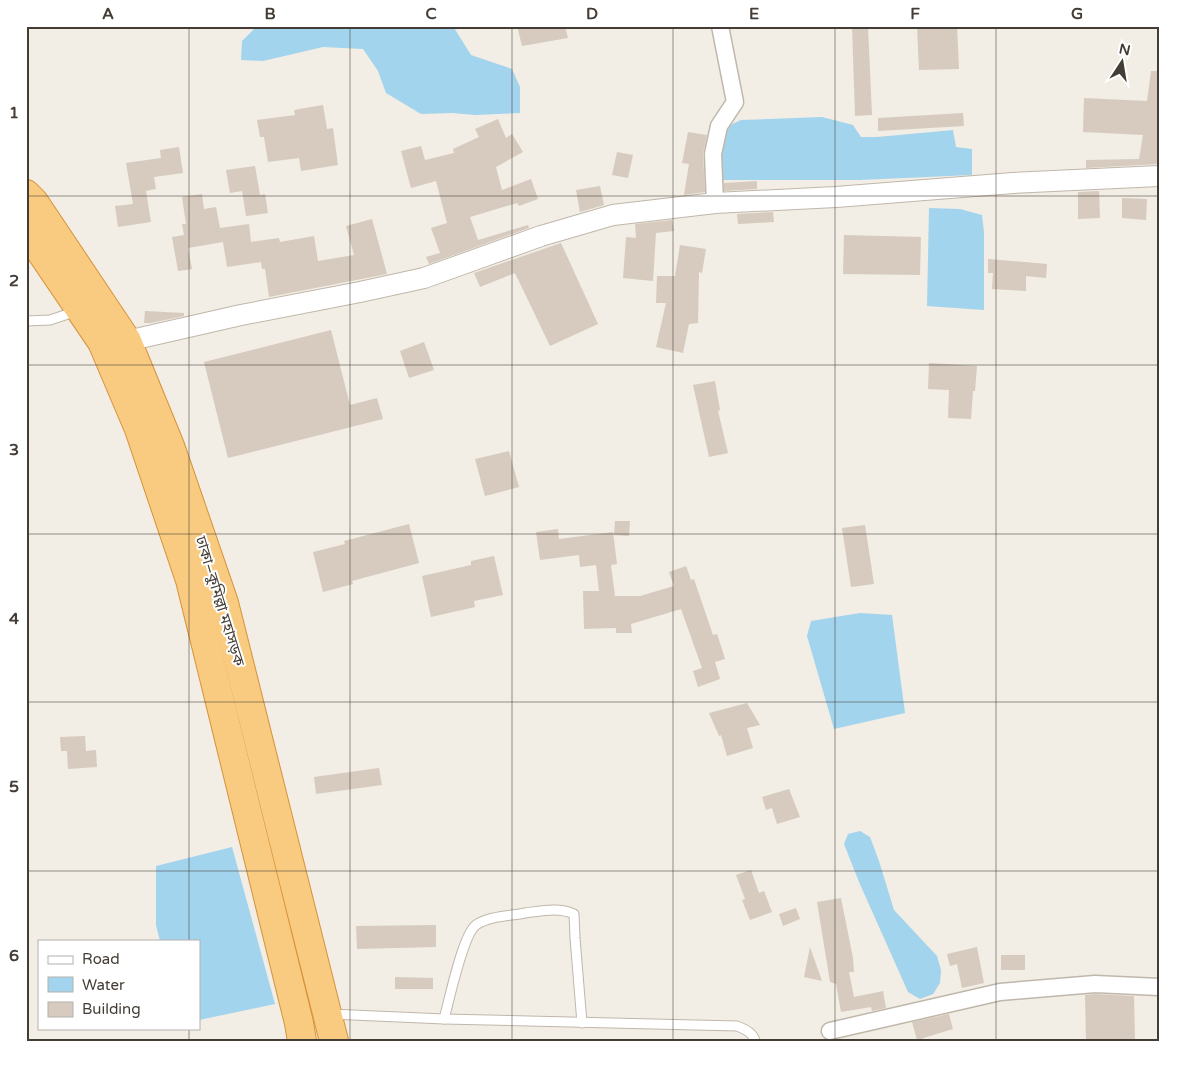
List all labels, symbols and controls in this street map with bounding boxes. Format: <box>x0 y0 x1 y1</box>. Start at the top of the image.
text: A <box>102 4 114 24</box>
text: B <box>264 4 276 24</box>
text: C <box>425 4 437 24</box>
text: D <box>586 4 598 24</box>
text: E <box>749 4 759 24</box>
text: F <box>910 4 920 24</box>
text: G <box>1071 4 1083 24</box>
north arrow <box>1098 38 1148 88</box>
text: N <box>1117 40 1132 59</box>
text: 1 <box>9 103 19 123</box>
text: 2 <box>9 271 19 291</box>
text: 3 <box>9 440 19 460</box>
street label: ঢাকা–কুমিল্লা মহাসড়ক <box>191 533 249 669</box>
text: 4 <box>9 609 19 629</box>
text: 5 <box>9 777 19 797</box>
legend <box>38 940 200 1030</box>
text: 6 <box>9 946 19 966</box>
text: Road <box>82 950 120 968</box>
text: Water <box>82 976 125 994</box>
text: Building <box>82 1000 141 1018</box>

